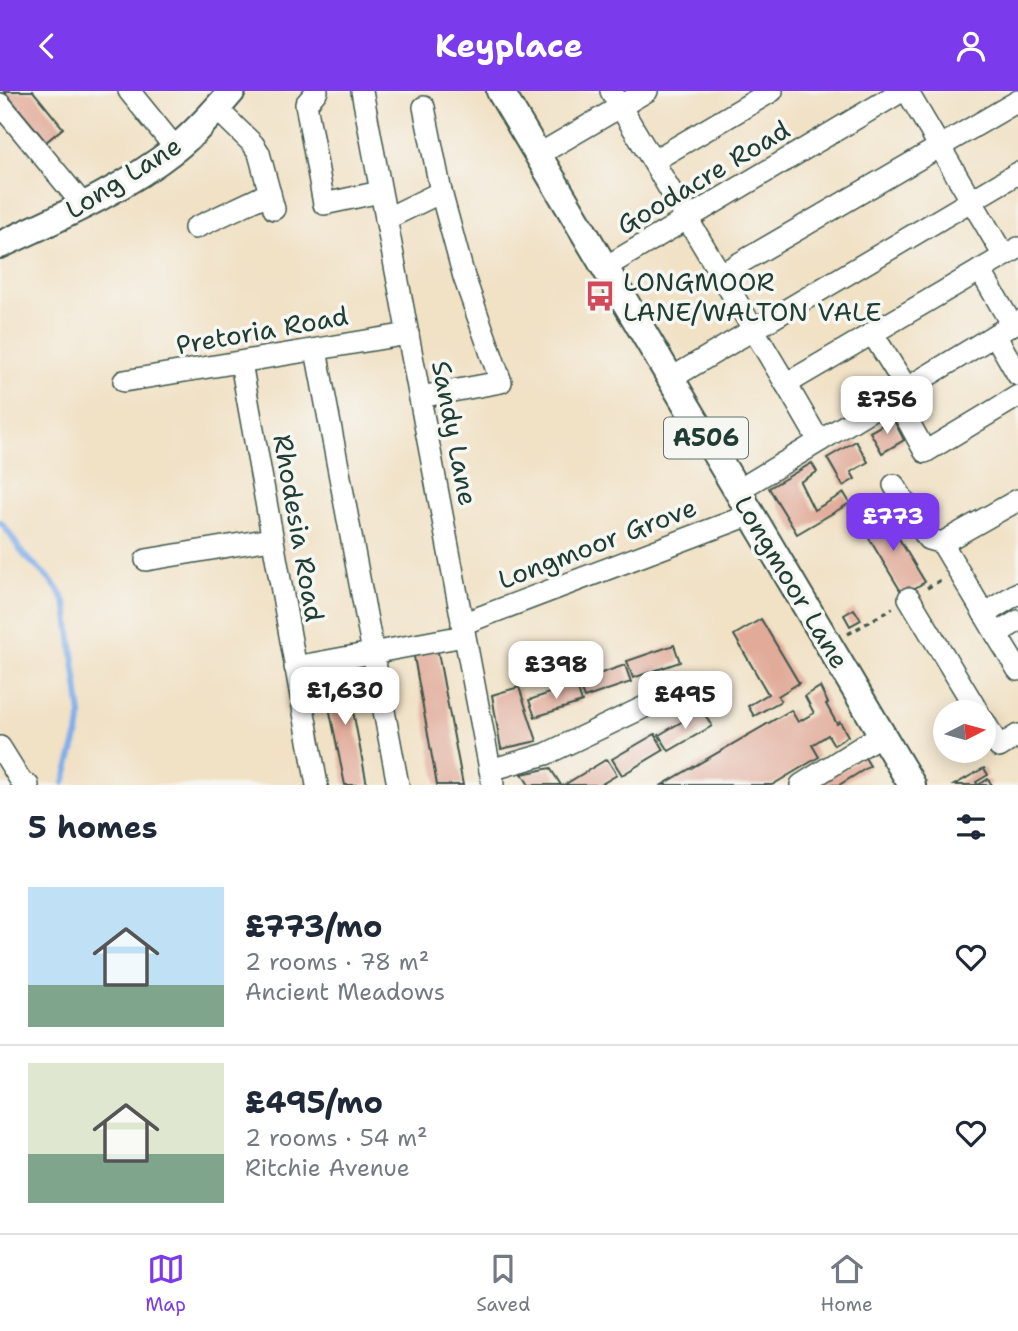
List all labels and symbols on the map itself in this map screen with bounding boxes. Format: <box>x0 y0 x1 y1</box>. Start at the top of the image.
street label: Goodacre Road <box>610 112 796 242</box>
street label: Long Lane <box>58 128 188 226</box>
place label: LONGMOOR LANE/WALTON VALE <box>623 264 882 329</box>
bus stop icon: LONGMOOR LANE/WALTON VALE <box>583 279 617 313</box>
street label: Pretoria Road <box>173 298 351 362</box>
street label: Sandy Lane <box>424 358 486 508</box>
pin: £756 <box>846 377 928 436</box>
road number: A506 <box>664 417 748 459</box>
street label: Rhodesia Road <box>265 432 333 624</box>
street label: Longmoor Grove <box>493 489 701 597</box>
street label: Longmoor Lane <box>726 489 858 675</box>
pin: £773 <box>852 493 934 553</box>
pin: £398 <box>515 641 597 701</box>
pin: £1,630 <box>288 667 402 727</box>
pin: £495 <box>644 671 726 731</box>
north arrow <box>933 700 996 763</box>

